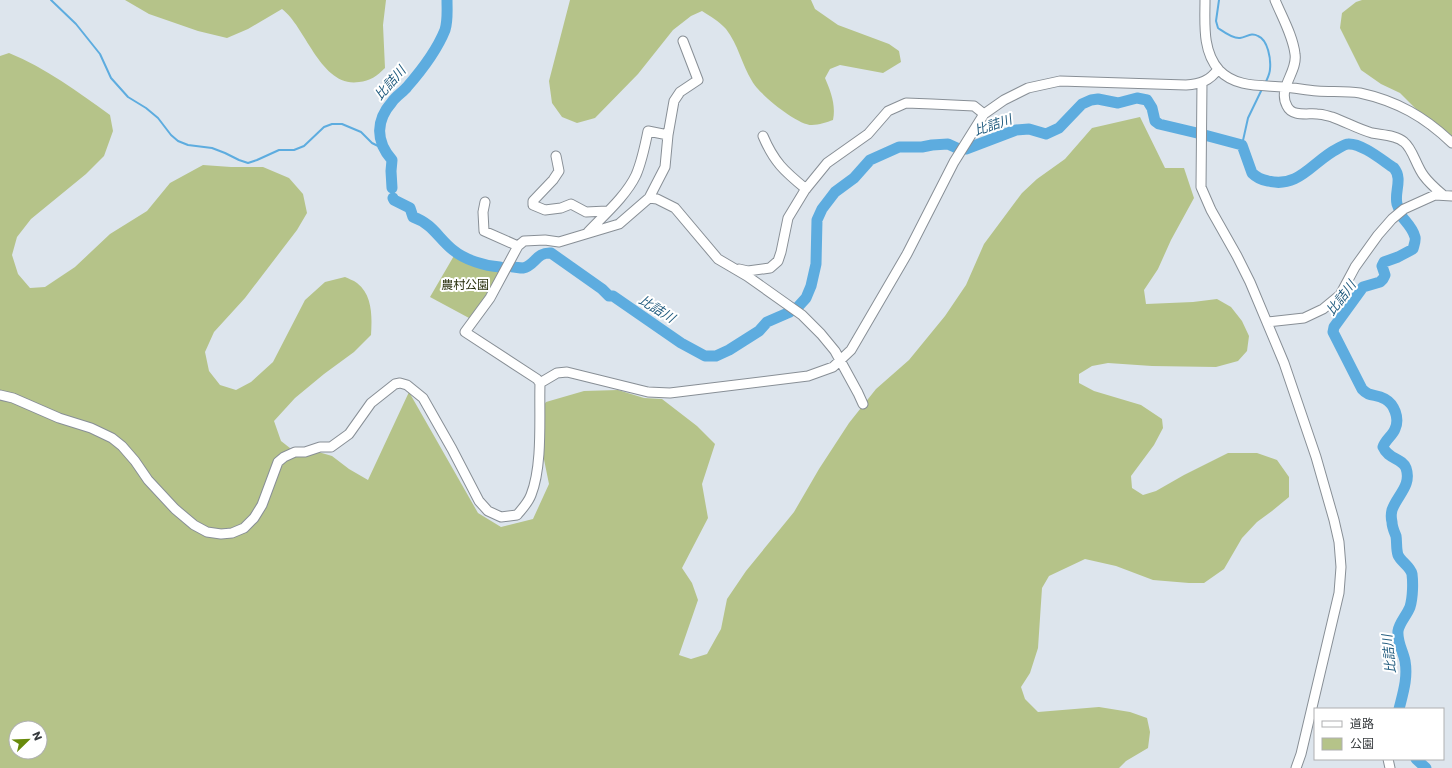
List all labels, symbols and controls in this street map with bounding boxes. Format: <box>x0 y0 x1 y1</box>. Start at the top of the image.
water label: 比詰川 <box>370 61 411 104</box>
water label: 比詰川 <box>971 109 1016 140</box>
water label: 比詰川 <box>1322 275 1362 319</box>
park label: 農村公園 <box>441 276 489 293</box>
water label: 比詰川 <box>635 291 680 328</box>
water label: 比詰川 <box>1377 632 1400 674</box>
legend <box>1314 708 1444 760</box>
text: 道路 <box>1350 715 1374 732</box>
north arrow <box>8 720 48 760</box>
text: N <box>28 729 46 743</box>
text: 公園 <box>1350 735 1374 752</box>

